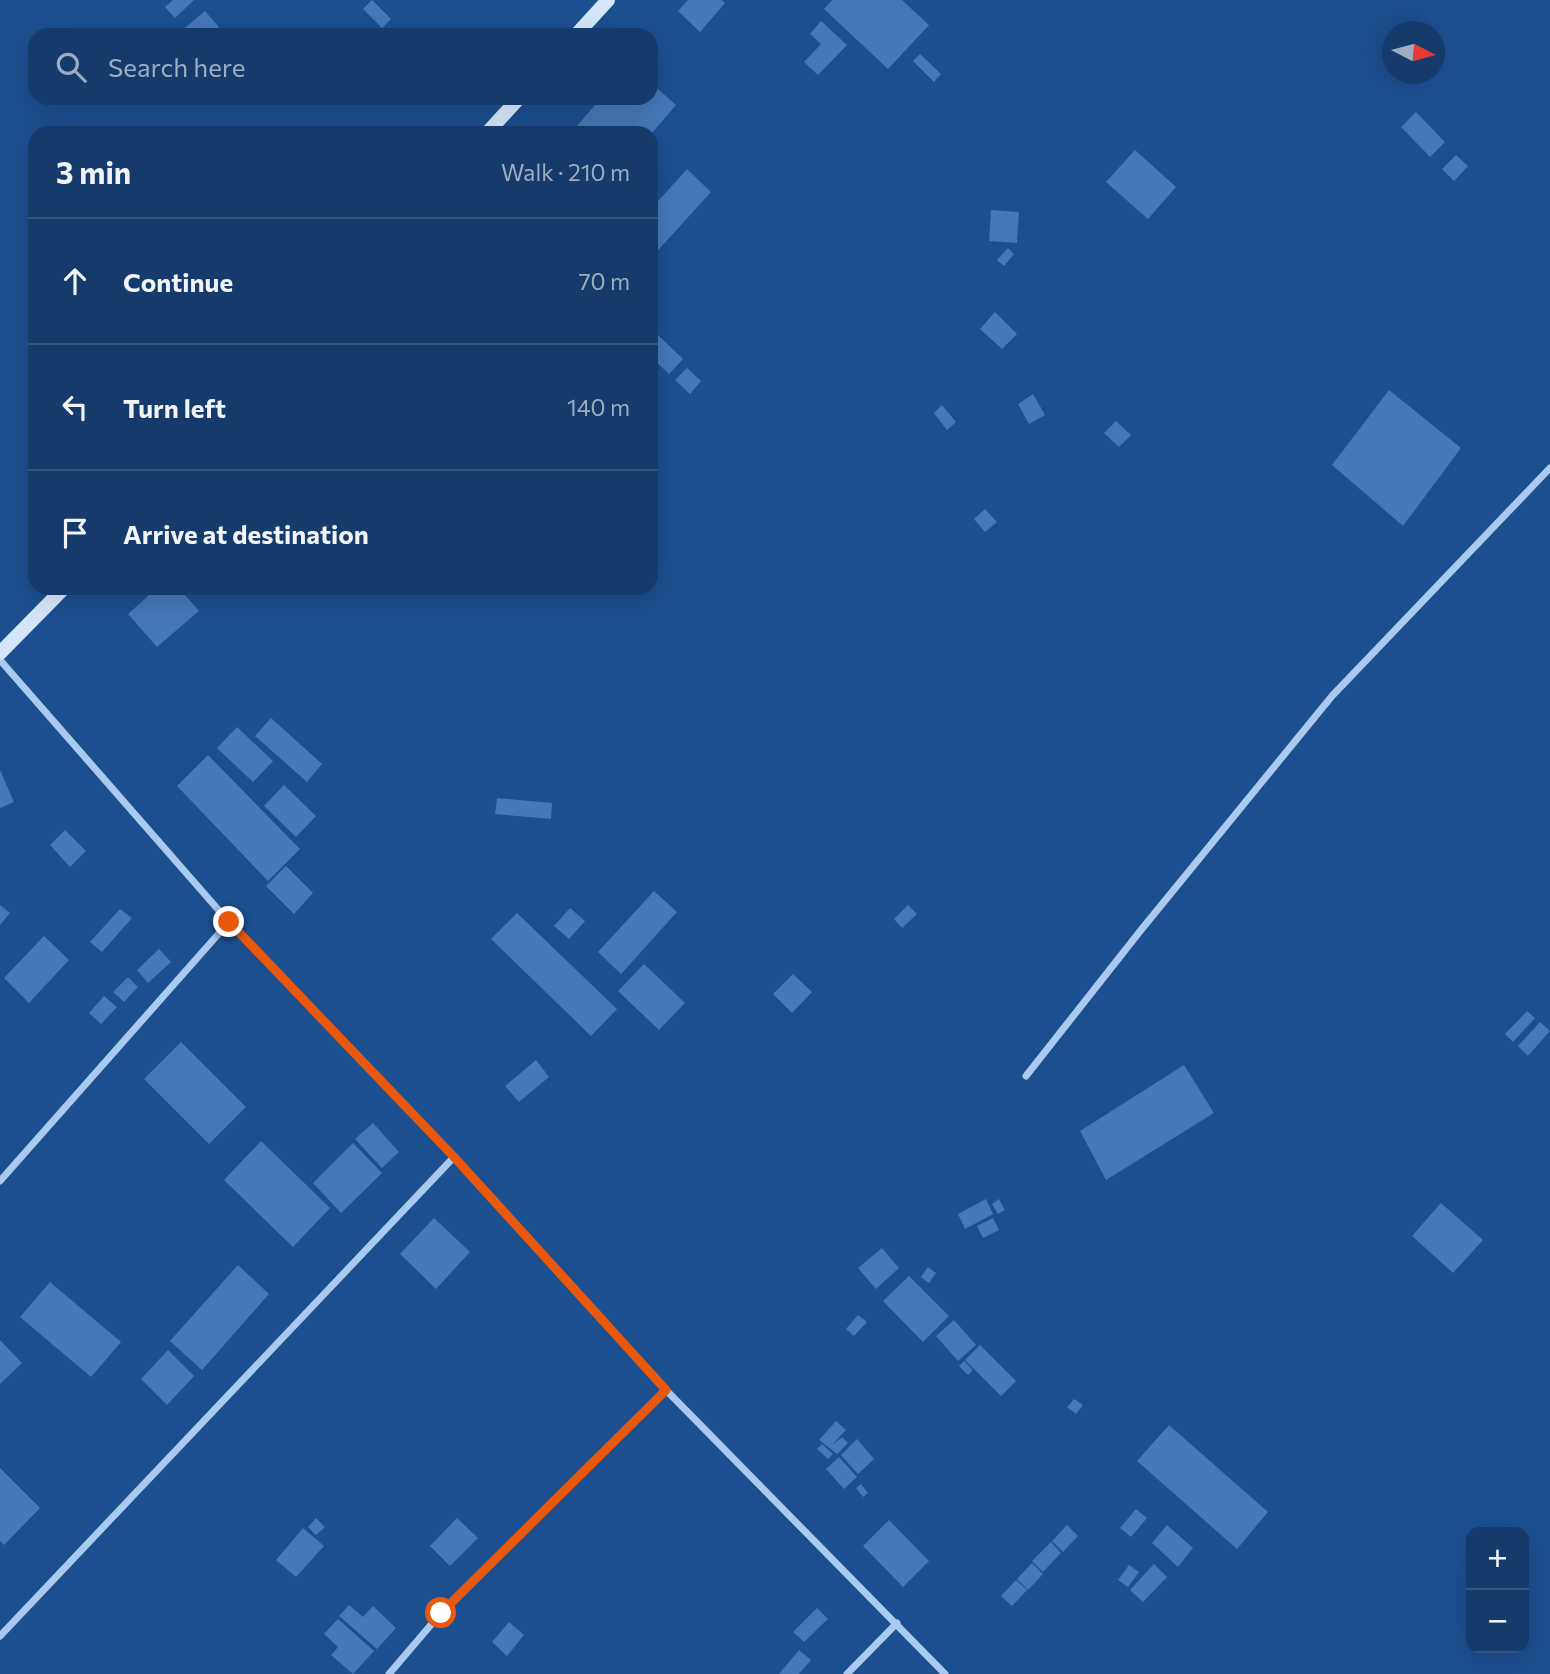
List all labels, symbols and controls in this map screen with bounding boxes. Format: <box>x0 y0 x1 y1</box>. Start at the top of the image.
north arrow <box>1382 21 1445 84</box>
search box <box>28 28 658 105</box>
icon: search <box>52 48 90 86</box>
text: Search here <box>108 51 246 82</box>
text: 3 min <box>56 153 131 190</box>
text: Walk · 210 m <box>501 158 630 186</box>
icon: ahead <box>56 262 94 300</box>
text: Continue <box>123 266 233 297</box>
text: 70 m <box>578 267 630 295</box>
icon: left <box>56 388 94 426</box>
text: Turn left <box>123 392 226 423</box>
text: 140 m <box>567 393 630 421</box>
icon: arrive <box>56 514 94 552</box>
text: Arrive at destination <box>123 518 369 549</box>
route end <box>213 906 244 937</box>
map controls <box>1466 1527 1529 1653</box>
button: + <box>1466 1527 1529 1590</box>
button: − <box>1466 1590 1529 1653</box>
route start <box>425 1597 456 1628</box>

